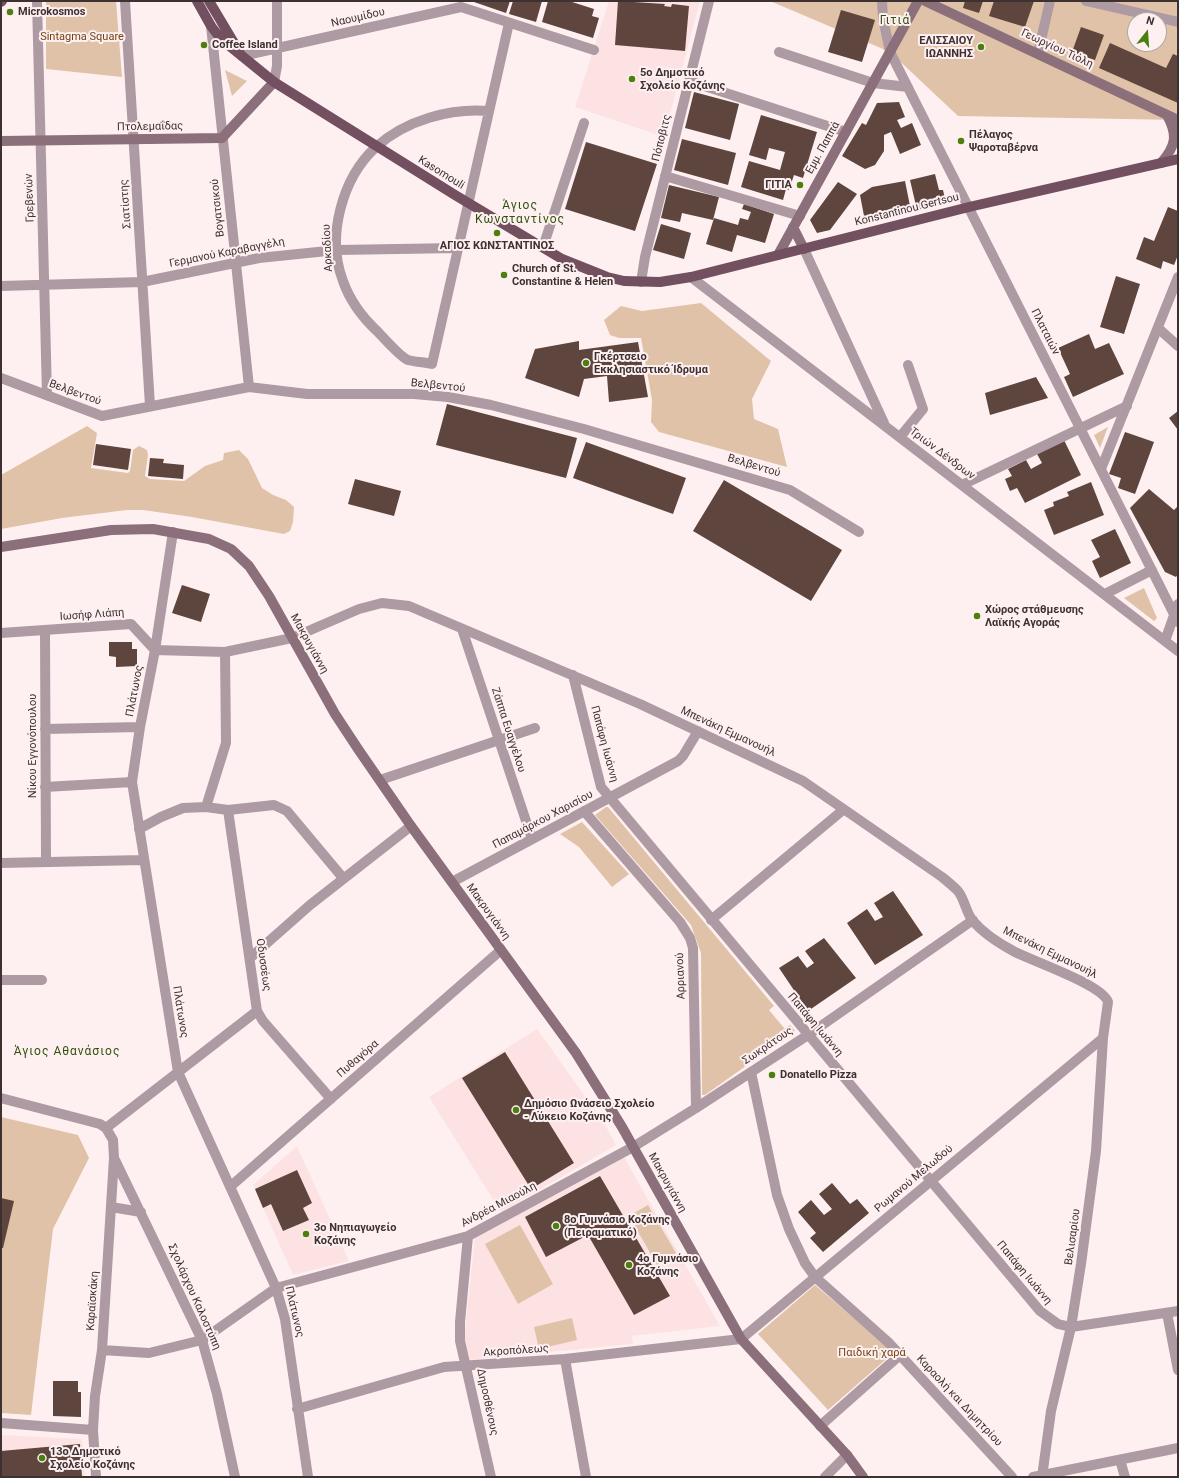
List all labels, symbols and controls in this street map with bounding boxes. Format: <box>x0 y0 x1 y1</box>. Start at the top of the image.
place label: Microkosmos <box>18 5 85 19</box>
street label: Ναουμίδου <box>330 5 386 31</box>
marker: Microkosmos <box>5 7 15 17</box>
north arrow <box>1127 12 1167 52</box>
district label: Γιτιά <box>880 14 910 28</box>
text: N <box>1145 14 1156 28</box>
street label: Γεωργίου Τιόλη <box>1019 27 1095 71</box>
park label: Sintagma Square <box>40 30 124 44</box>
place label: ΕΛΙΣΣΑΙΟΥ ΙΩΑΝΝΗΣ <box>919 34 973 60</box>
place label: Coffee Island <box>212 38 278 52</box>
marker: Coffee Island <box>199 40 209 50</box>
marker: ΕΛΙΣΣΑΙΟΥ ΙΩΑΝΝΗΣ <box>976 42 986 52</box>
place label: 5ο Δημοτικό Σχολείο Κοζάνης <box>640 66 725 92</box>
marker: 5ο Δημοτικό Σχολείο Κοζάνης <box>627 74 637 84</box>
street label: Πόποβιτς <box>650 113 674 163</box>
street label: Πτολεμαΐδας <box>117 120 183 134</box>
street label: Εμμ. Παππά <box>803 120 843 176</box>
place label: Πέλαγος Ψαροταβέρνα <box>969 128 1038 154</box>
marker: Πέλαγος Ψαροταβέρνα <box>956 136 966 146</box>
street label: Kasomouli <box>415 154 467 192</box>
street label: Γρεβενών <box>23 173 37 223</box>
street label: Βογατσικού <box>208 178 228 238</box>
place label: ΓΙΤΙΑ <box>765 178 792 192</box>
street label: Σιατίστης <box>118 179 134 229</box>
marker: ΓΙΤΙΑ <box>795 180 805 190</box>
street label: Konstantinou Gertsou <box>854 191 960 229</box>
district label: Άγιος Κωνσταντίνος <box>475 199 565 227</box>
street label: Αρκαδίου <box>320 224 336 272</box>
marker: ΑΓΙΟΣ ΚΩΝΣΤΑΝΤΙΝΟΣ <box>492 228 502 238</box>
street label: Γερμανού Καραβαγγέλη <box>168 235 286 271</box>
place label: ΑΓΙΟΣ ΚΩΝΣΤΑΝΤΙΝΟΣ <box>440 239 554 253</box>
place label: Church of St. Constantine & Helen <box>512 262 613 288</box>
marker: Church of St. Constantine & Helen <box>499 270 509 280</box>
street label: Πλαταιών <box>1028 307 1062 357</box>
place label: Γκέρτσειο Εκκλησιαστικό Ίδρυμα <box>594 350 708 376</box>
marker: Γκέρτσειο Εκκλησιαστικό Ίδρυμα <box>581 358 591 368</box>
street label: Βελβεντού <box>47 377 103 409</box>
street label: Βελβεντού <box>410 377 466 395</box>
street label: Τριών Δένδρων <box>907 425 977 483</box>
street label: Βελβεντού <box>726 452 782 480</box>
place label: Χώρος στάθμευσης Λαϊκής Αγοράς <box>985 603 1084 629</box>
street label: Ιωσήφ Λιάπη <box>59 606 125 624</box>
marker: Χώρος στάθμευσης Λαϊκής Αγοράς <box>972 611 982 621</box>
street label: Μακρυγιάννη <box>287 612 331 676</box>
street label: Πλάτωνος <box>124 664 146 718</box>
street label: Ζάππα Ευαγγέλου <box>488 686 528 774</box>
street label: Νίκου Εγγονόπουλου <box>26 694 40 798</box>
street label: Παπάφη Ιωάννη <box>587 704 621 784</box>
street label: Μπενάκη Εμμανουήλ <box>678 704 778 760</box>
street label: Παπαμάρκου Χαρισίου <box>491 788 595 852</box>
street label: Μακρυγιάννη <box>463 881 513 943</box>
street label: Μπενάκη Εμμανουήλ <box>1001 924 1099 982</box>
street label: Οδυσσέως <box>253 938 273 992</box>
street label: Αρριανού <box>674 952 688 1000</box>
street label: Πλάτωνος <box>169 985 191 1039</box>
street label: Παπάφη Ιωάννη <box>785 991 845 1059</box>
street label: Σωκράτους <box>740 1024 796 1068</box>
street label: Πυθαγόρα <box>335 1037 381 1081</box>
district label: Άγιος Αθανάσιος <box>14 1045 120 1059</box>
place label: Donatello Pizza <box>780 1068 857 1082</box>
marker: Donatello Pizza <box>767 1070 777 1080</box>
place label: Δημόσιο Ωνάσειο Σχολείο - Λύκειο Κοζάνης <box>524 1097 655 1123</box>
marker: Δημόσιο Ωνάσειο Σχολείο - Λύκειο Κοζάνης <box>511 1105 521 1115</box>
street label: Ρωμανού Μελωδού <box>872 1142 956 1216</box>
street label: Μακρυγιάννη <box>645 1151 689 1215</box>
street label: Ανδρέα Μιαούλη <box>459 1180 539 1230</box>
street label: Βελισαρίου <box>1063 1208 1083 1266</box>
place label: 8ο Γυμνάσιο Κοζάνης (Πειραματικό) <box>564 1213 670 1239</box>
place label: 3ο Νηπιαγωγείο Κοζάνης <box>314 1221 396 1247</box>
marker: 8ο Γυμνάσιο Κοζάνης (Πειραματικό) <box>551 1221 561 1231</box>
marker: 3ο Νηπιαγωγείο Κοζάνης <box>301 1229 311 1239</box>
street label: Παπάφη Ιωάννη <box>994 1239 1054 1307</box>
street label: Σχολάρχου Καλοστύπη <box>165 1242 223 1352</box>
place label: 4ο Γυμνάσιο Κοζάνης <box>637 1252 698 1278</box>
marker: 4ο Γυμνάσιο Κοζάνης <box>624 1260 634 1270</box>
street label: Καραϊσκάκη <box>84 1271 102 1331</box>
street label: Πλάτωνος <box>282 1285 306 1339</box>
street label: Ακροπόλεως <box>483 1342 549 1360</box>
park label: Παιδική χαρά <box>838 1346 906 1360</box>
street label: Καραολή και Δημητρίου <box>913 1353 1005 1449</box>
street label: Δημοσθένους <box>473 1367 501 1437</box>
place label: 13ο Δημοτικό Σχολείο Κοζάνης <box>50 1445 135 1471</box>
marker: 13ο Δημοτικό Σχολείο Κοζάνης <box>37 1453 47 1463</box>

